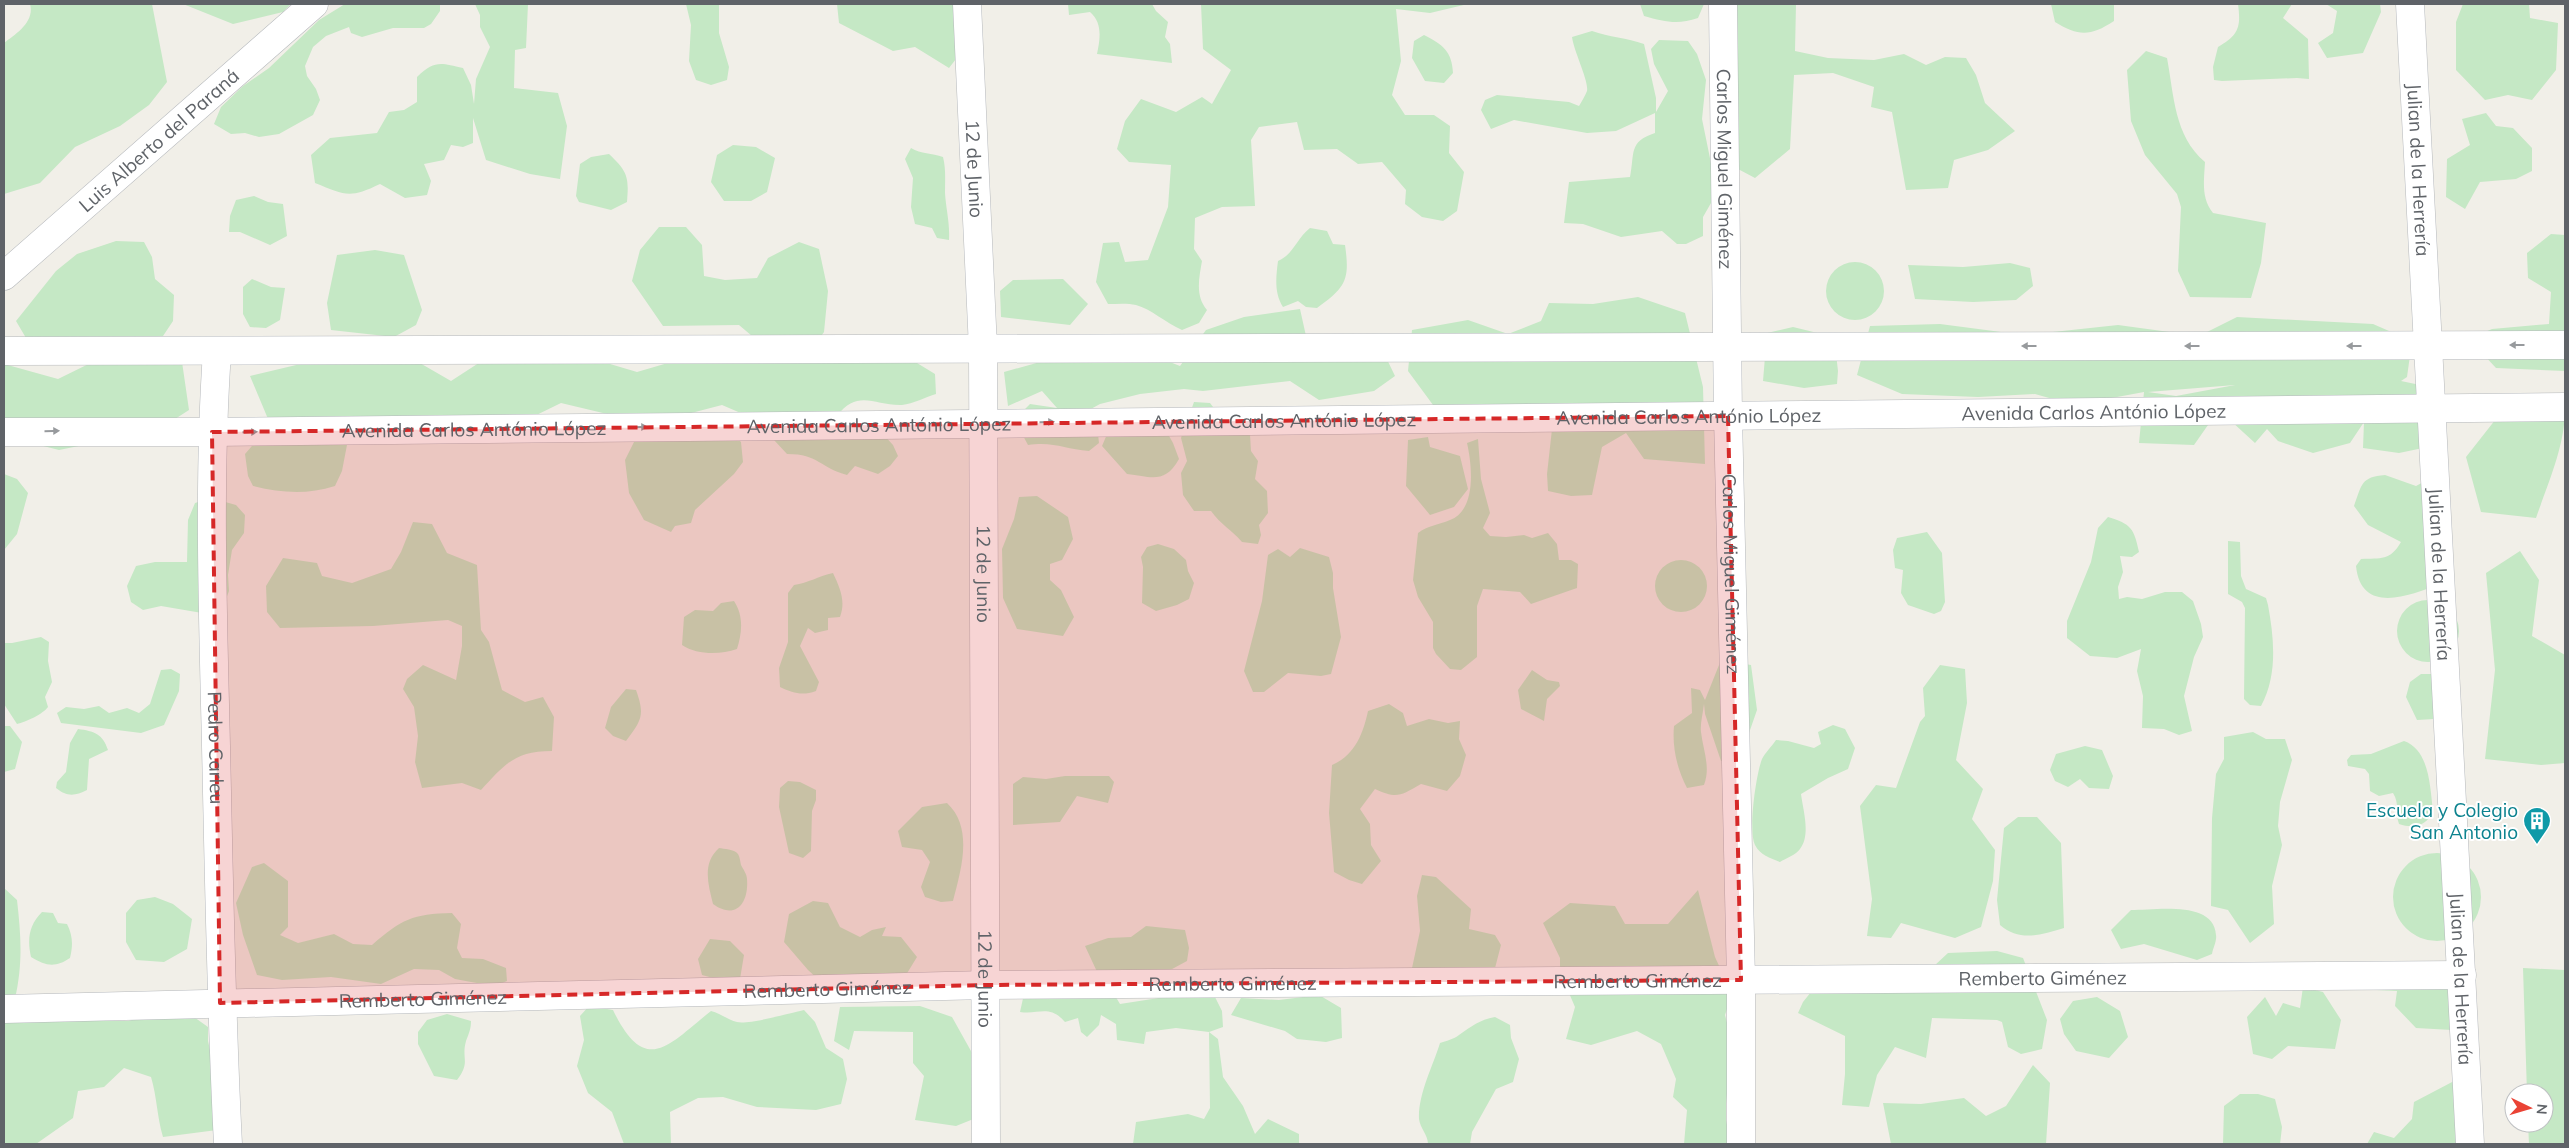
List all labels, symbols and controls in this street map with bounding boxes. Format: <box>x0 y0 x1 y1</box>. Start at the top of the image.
street label: Luis Alberto del Paraná <box>74 63 244 217</box>
street label: Carlos Miguel Giménez <box>1712 69 1738 270</box>
street label: Julian de la Herrería <box>2402 83 2435 257</box>
street label: 12 de Junio <box>960 119 989 218</box>
one-way arrow <box>2508 341 2524 349</box>
one-way arrow <box>2021 342 2037 350</box>
one-way arrow <box>2183 342 2199 350</box>
one-way arrow <box>2346 342 2362 350</box>
street label: Avenida Carlos António López <box>1961 399 2227 425</box>
street label: Avenida Carlos António López <box>1556 403 1822 430</box>
street label: Avenida Carlos António López <box>1151 407 1417 434</box>
street label: Avenida Carlos António López <box>746 412 1012 438</box>
street label: Avenida Carlos António López <box>341 416 607 443</box>
one-way arrow <box>1040 418 1056 426</box>
one-way arrow <box>632 423 648 431</box>
one-way arrow <box>45 427 61 435</box>
one-way arrow <box>242 427 258 435</box>
street label: Carlos Miguel Giménez <box>1717 473 1746 675</box>
street label: Julian de la Herrería <box>2423 487 2457 661</box>
street label: 12 de Junio <box>972 524 996 623</box>
street label: Pedro Carleu <box>203 691 229 805</box>
place label: Escuela y Colegio San Antonio <box>2366 798 2518 844</box>
building icon: Escuela y Colegio San Antonio <box>2522 806 2552 845</box>
street label: Julian de la Herrería <box>2445 892 2478 1066</box>
street label: 12 de Junio <box>973 929 998 1028</box>
street label: Remberto Giménez <box>1958 965 2127 990</box>
street label: Remberto Giménez <box>1553 968 1722 993</box>
street label: Remberto Giménez <box>1148 971 1317 996</box>
street label: Remberto Giménez <box>743 975 912 1003</box>
street label: Remberto Giménez <box>338 985 507 1013</box>
north arrow <box>2504 1083 2554 1133</box>
text: N <box>2533 1103 2551 1115</box>

